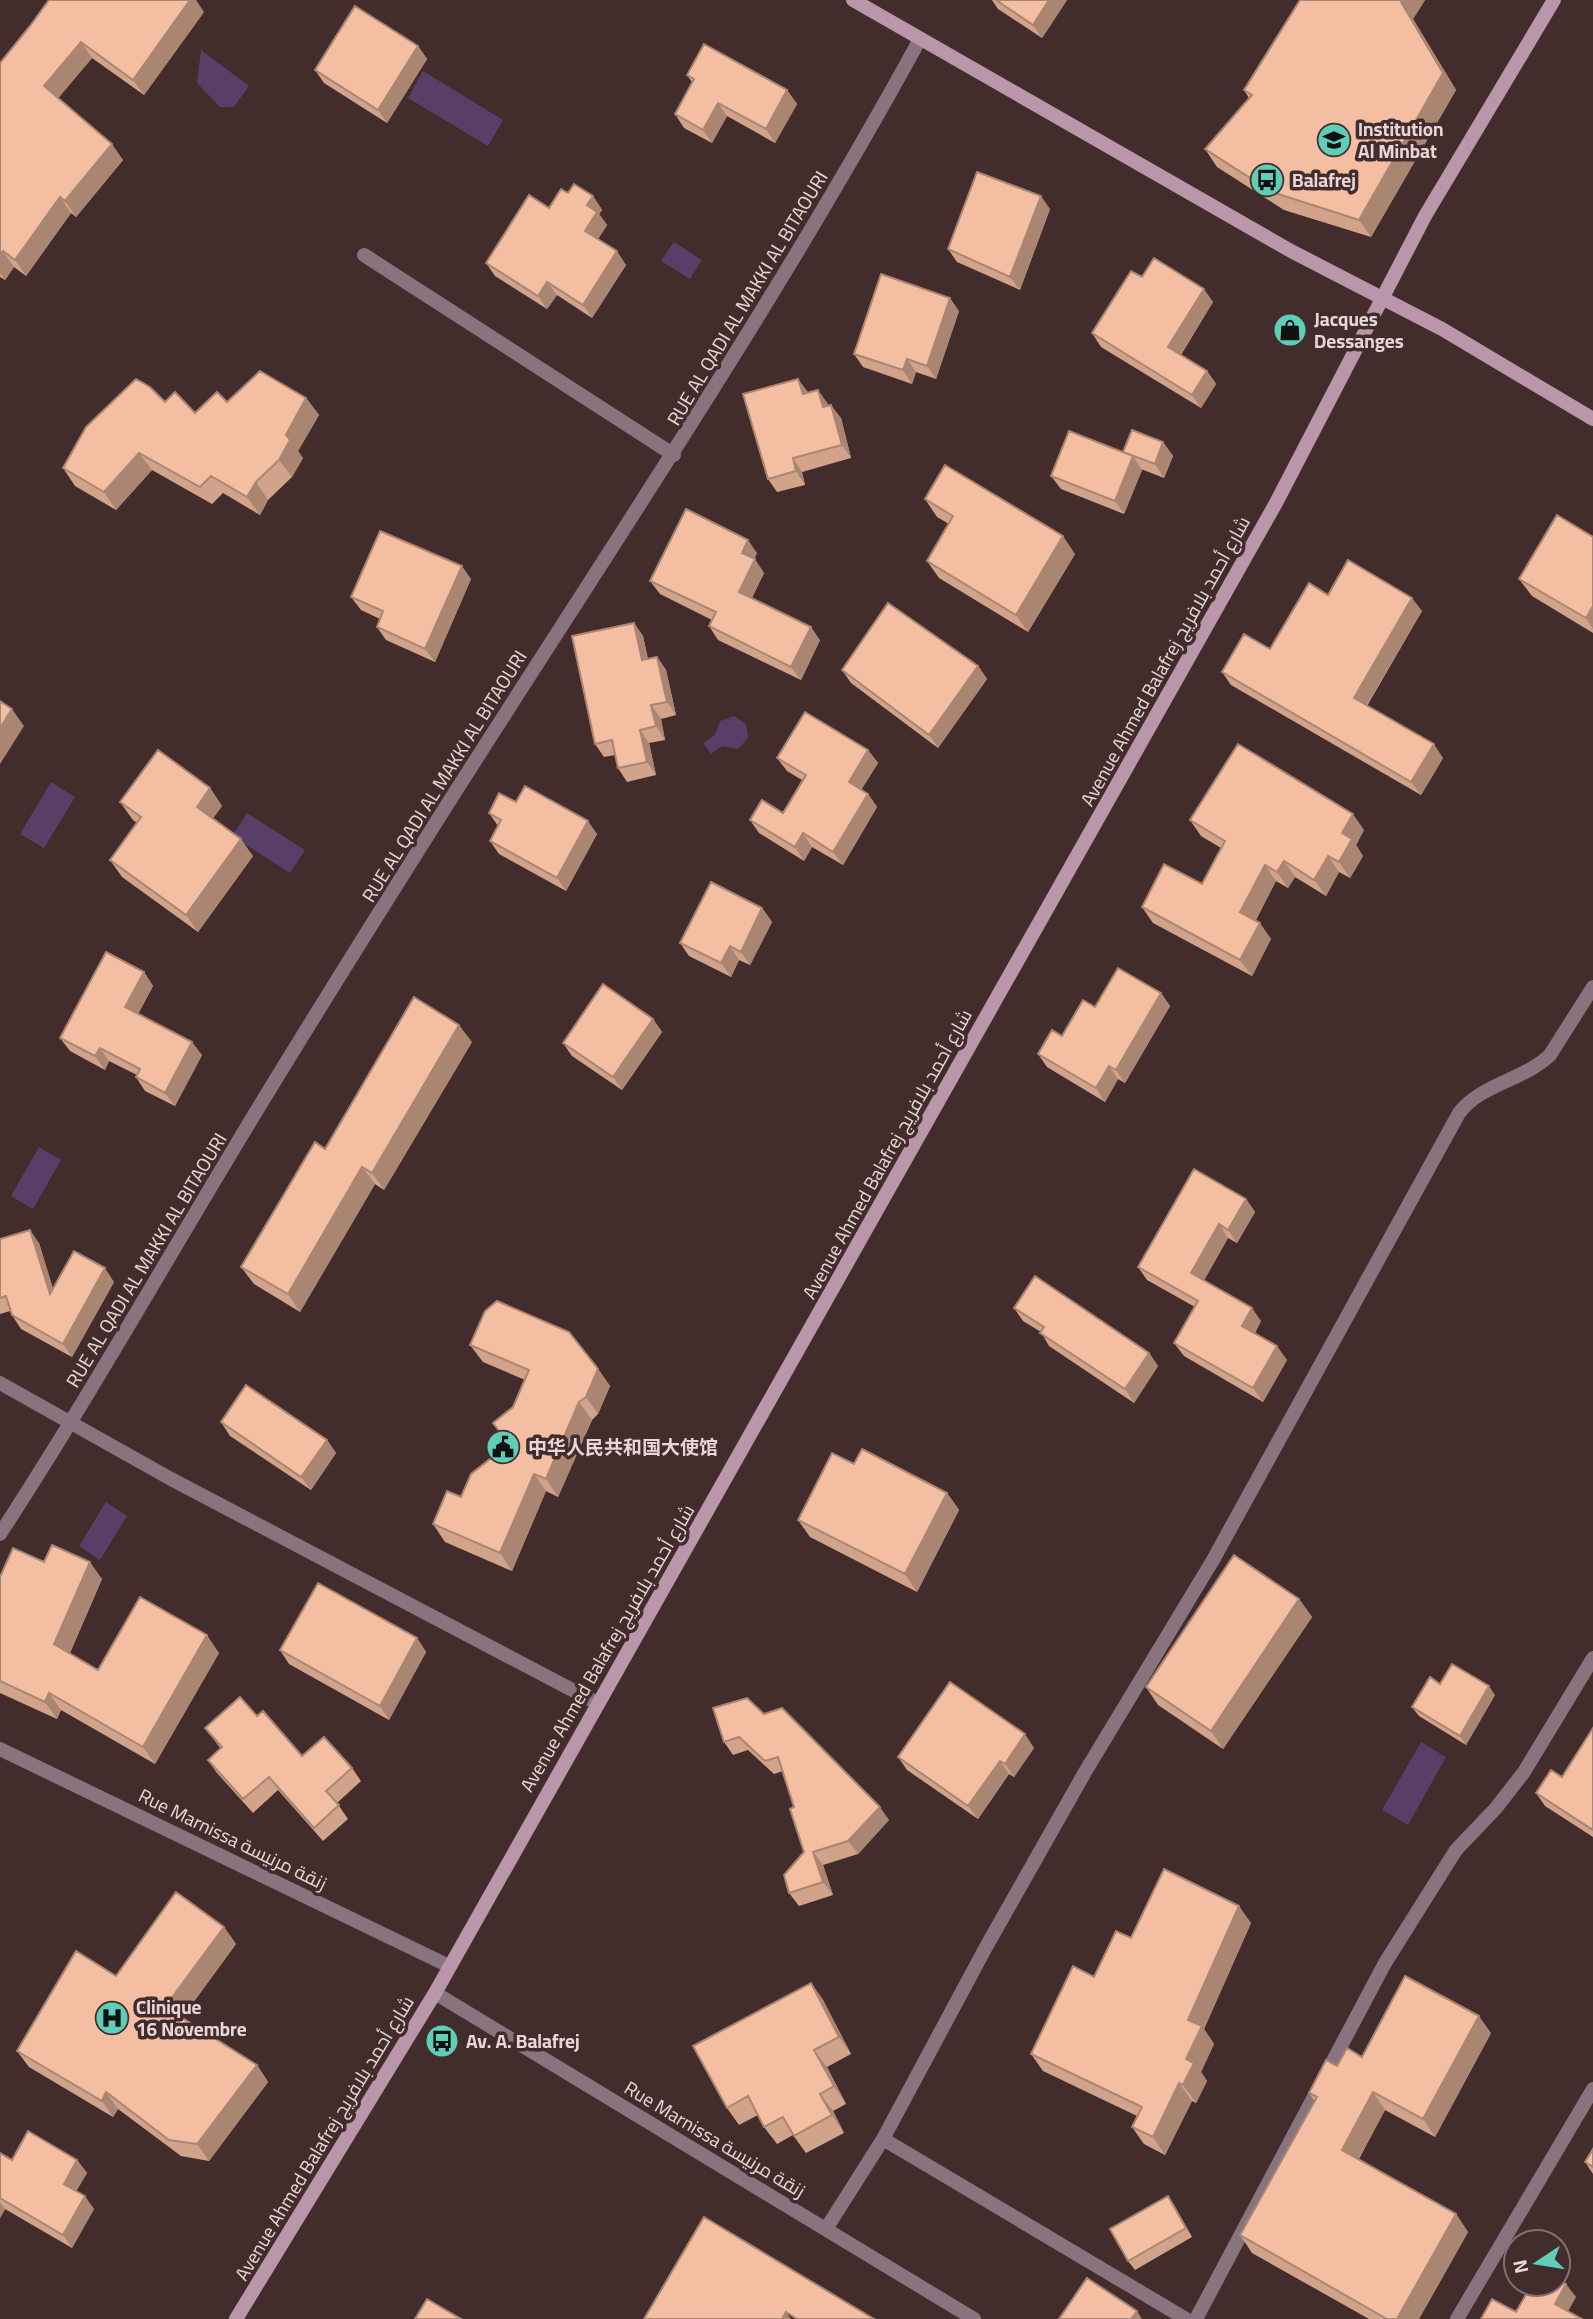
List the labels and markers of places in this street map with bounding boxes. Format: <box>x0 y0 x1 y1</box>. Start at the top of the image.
place label: Institution Al Minbat <box>1358 111 1444 169</box>
school or university icon: Institution Al Minbat <box>1315 121 1353 159</box>
bus stop icon: Balafrej <box>1248 161 1286 199</box>
place label: Balafrej <box>1292 162 1356 198</box>
place label: Jacques Dessanges <box>1314 301 1404 359</box>
shop icon: Jacques Dessanges <box>1271 311 1309 349</box>
public building icon: 中华人民共和国大使馆 <box>484 1428 522 1466</box>
place label: 中华人民共和国大使馆 <box>528 1429 718 1465</box>
place label: Clinique 16 Novembre <box>136 1989 247 2047</box>
hospital icon: Clinique 16 Novembre <box>93 1999 131 2037</box>
bus stop icon: Av. A. Balafrej <box>423 2022 461 2060</box>
place label: Av. A. Balafrej <box>466 2023 580 2059</box>

